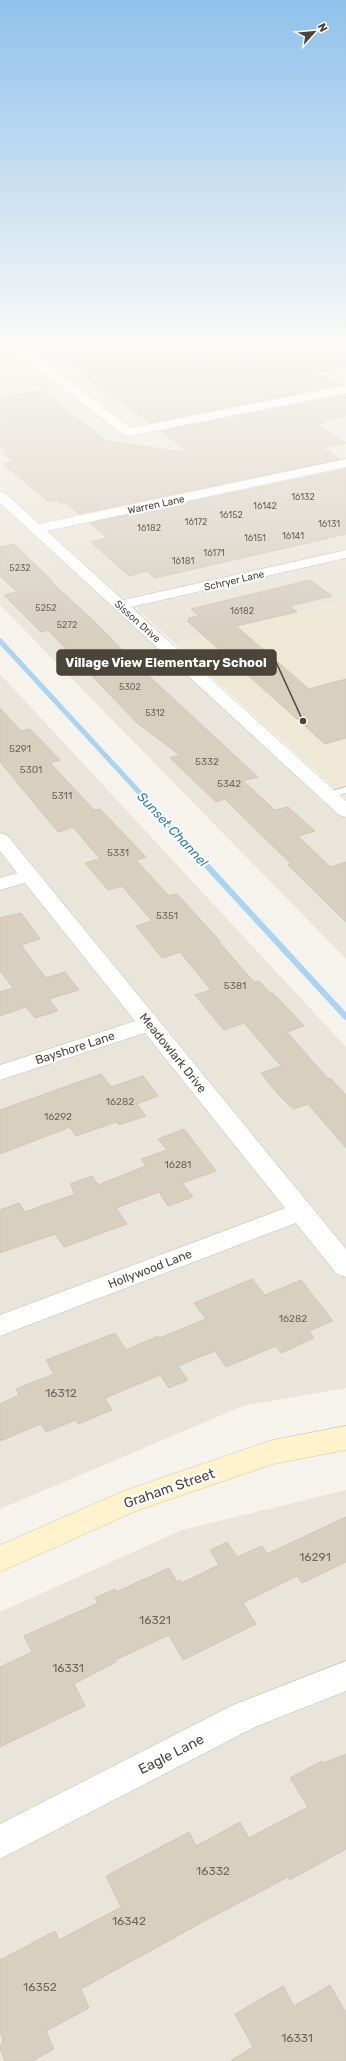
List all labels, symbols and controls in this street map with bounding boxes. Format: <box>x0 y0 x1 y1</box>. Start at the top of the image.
north arrow <box>294 12 334 52</box>
text: N <box>315 21 330 34</box>
house number: 16132 <box>291 492 315 502</box>
street label: Warren Lane <box>127 493 186 517</box>
house number: 16142 <box>253 501 277 511</box>
house number: 16152 <box>219 510 243 520</box>
house number: 16172 <box>185 517 207 527</box>
house number: 16131 <box>318 519 340 529</box>
house number: 16182 <box>137 523 161 533</box>
house number: 16141 <box>282 531 304 541</box>
house number: 16151 <box>244 533 266 543</box>
house number: 16171 <box>203 548 225 558</box>
house number: 16181 <box>172 556 194 566</box>
house number: 5232 <box>9 563 31 573</box>
street label: Schryer Lane <box>203 568 266 594</box>
street label: Sisson Drive <box>112 598 163 646</box>
house number: 5252 <box>35 603 57 613</box>
house number: 16182 <box>230 606 254 616</box>
house number: 5272 <box>57 620 77 630</box>
callout: Village View Elementary School <box>57 650 276 675</box>
text: Village View Elementary School <box>65 655 267 670</box>
house number: 5302 <box>119 682 141 692</box>
house number: 5312 <box>145 708 165 718</box>
house number: 5291 <box>9 743 31 755</box>
house number: 5332 <box>195 756 219 768</box>
house number: 5301 <box>20 764 42 776</box>
house number: 5342 <box>217 778 241 790</box>
water label: Sunset Channel <box>134 789 211 870</box>
house number: 5311 <box>52 790 72 802</box>
house number: 5331 <box>107 847 129 859</box>
house number: 5351 <box>156 910 178 922</box>
house number: 5381 <box>224 980 246 992</box>
street label: Meadowlark Drive <box>137 1010 210 1096</box>
street label: Bayshore Lane <box>33 1028 117 1067</box>
house number: 16282 <box>106 1096 134 1108</box>
house number: 16292 <box>44 1111 72 1123</box>
house number: 16281 <box>165 1159 191 1171</box>
street label: Hollywood Lane <box>106 1246 194 1291</box>
house number: 16282 <box>279 1313 307 1325</box>
house number: 16312 <box>45 1386 77 1400</box>
street label: Graham Street <box>121 1465 217 1512</box>
house number: 16291 <box>299 1550 331 1564</box>
house number: 16321 <box>139 1613 171 1627</box>
house number: 16331 <box>52 1661 84 1675</box>
street label: Eagle Lane <box>136 1731 207 1778</box>
house number: 16332 <box>196 1864 230 1878</box>
house number: 16342 <box>112 1914 146 1928</box>
house number: 16352 <box>23 1980 57 1994</box>
house number: 16331 <box>281 2031 313 2045</box>

